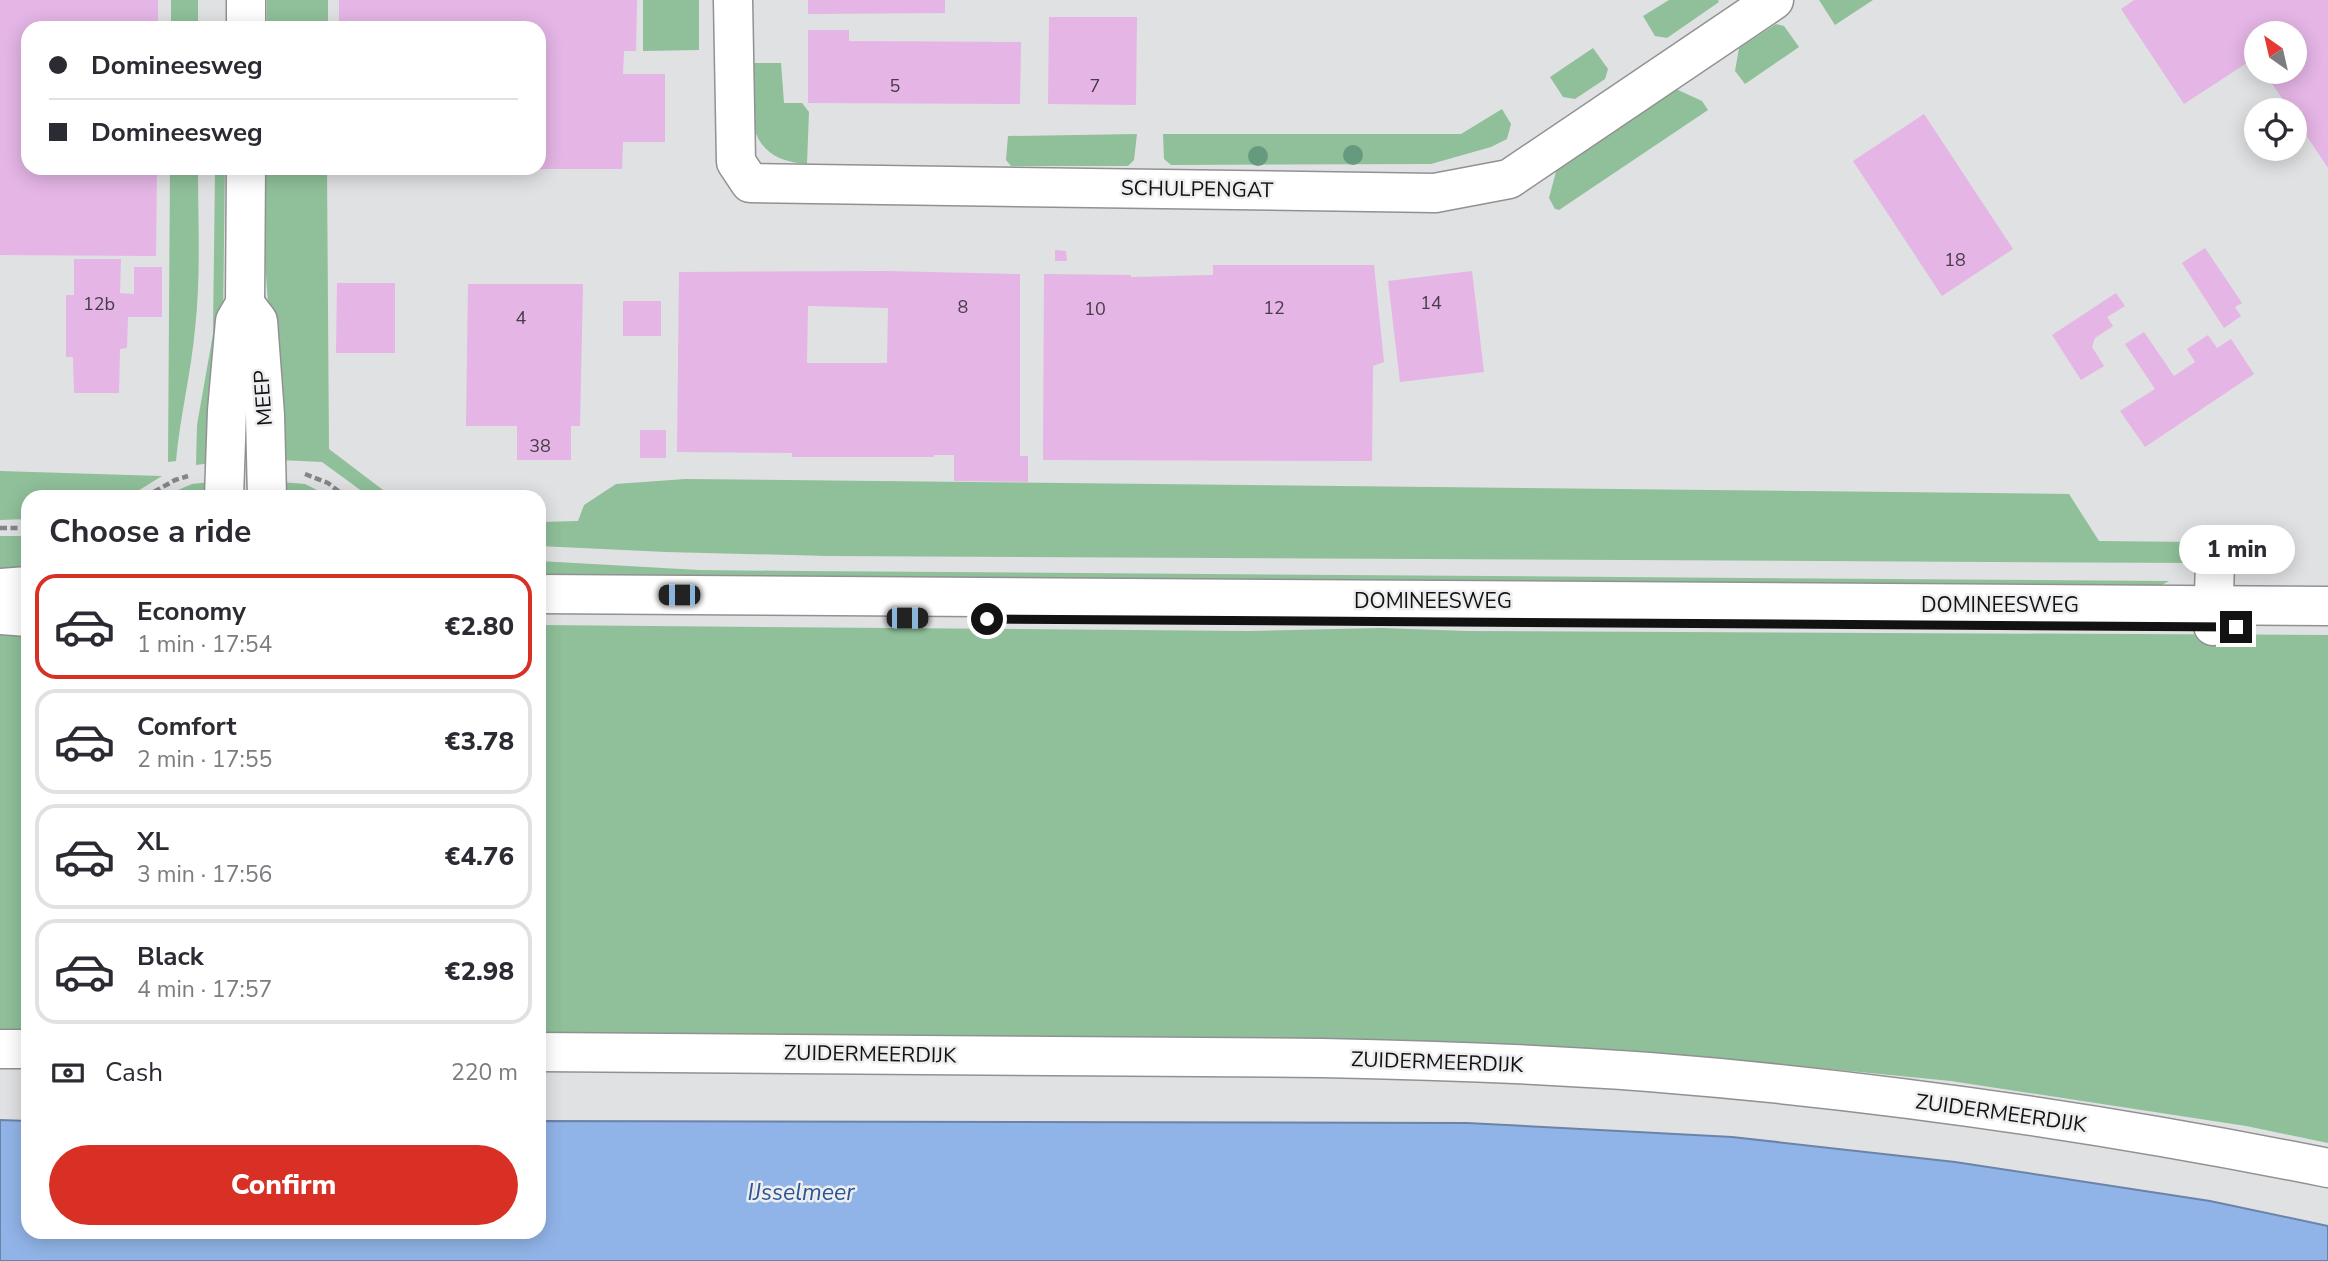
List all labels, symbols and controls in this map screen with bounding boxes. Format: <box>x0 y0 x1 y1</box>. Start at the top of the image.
north arrow <box>2244 21 2306 84</box>
map controls <box>2244 21 2307 161</box>
text: Domineesweg <box>91 48 263 83</box>
house number: 5 <box>890 74 900 98</box>
house number: 7 <box>1090 74 1100 98</box>
button: locate <box>2244 98 2307 161</box>
text: Domineesweg <box>91 115 263 150</box>
street label: SCHULPENGAT <box>1121 174 1274 204</box>
house number: 18 <box>1944 248 1966 272</box>
house number: 14 <box>1420 291 1442 315</box>
house number: 12b <box>83 292 115 316</box>
house number: 8 <box>958 295 968 319</box>
house number: 12 <box>1263 296 1285 320</box>
house number: 10 <box>1084 297 1106 321</box>
house number: 4 <box>516 306 527 330</box>
street label: MEEP <box>247 369 279 427</box>
house number: 38 <box>529 434 551 458</box>
text: Choose a ride <box>49 510 251 553</box>
callout: 1 min <box>2178 526 2294 574</box>
text: 1 min <box>2207 534 2267 565</box>
car <box>659 585 701 606</box>
street label: DOMINEESWEG <box>1354 587 1512 615</box>
street label: DOMINEESWEG <box>1921 591 2079 619</box>
text: Economy <box>137 594 246 629</box>
icon: car <box>53 595 116 658</box>
route start <box>971 603 1003 635</box>
car <box>887 608 929 629</box>
text: €2.80 <box>445 609 514 644</box>
route end <box>2220 611 2252 643</box>
text: 1 min · 17:54 <box>137 629 272 660</box>
text: Comfort <box>137 709 237 744</box>
icon: car <box>53 710 116 773</box>
text: €3.78 <box>445 724 514 759</box>
text: 2 min · 17:55 <box>137 744 272 775</box>
text: XL <box>137 824 169 859</box>
icon: car <box>53 825 116 888</box>
text: €4.76 <box>445 839 514 874</box>
text: 3 min · 17:56 <box>137 859 272 890</box>
text: Black <box>137 939 204 974</box>
icon: car <box>53 940 116 1003</box>
text: €2.98 <box>445 954 514 989</box>
text: 4 min · 17:57 <box>137 974 272 1005</box>
street label: ZUIDERMEERDIJK <box>784 1038 957 1070</box>
street label: ZUIDERMEERDIJK <box>1350 1045 1524 1079</box>
icon: cash <box>49 1054 87 1092</box>
text: Cash <box>105 1055 163 1090</box>
text: 220 m <box>451 1057 518 1088</box>
street label: ZUIDERMEERDIJK <box>1914 1087 2089 1139</box>
button: Confirm <box>49 1145 518 1225</box>
water label: IJsselmeer <box>748 1177 855 1208</box>

